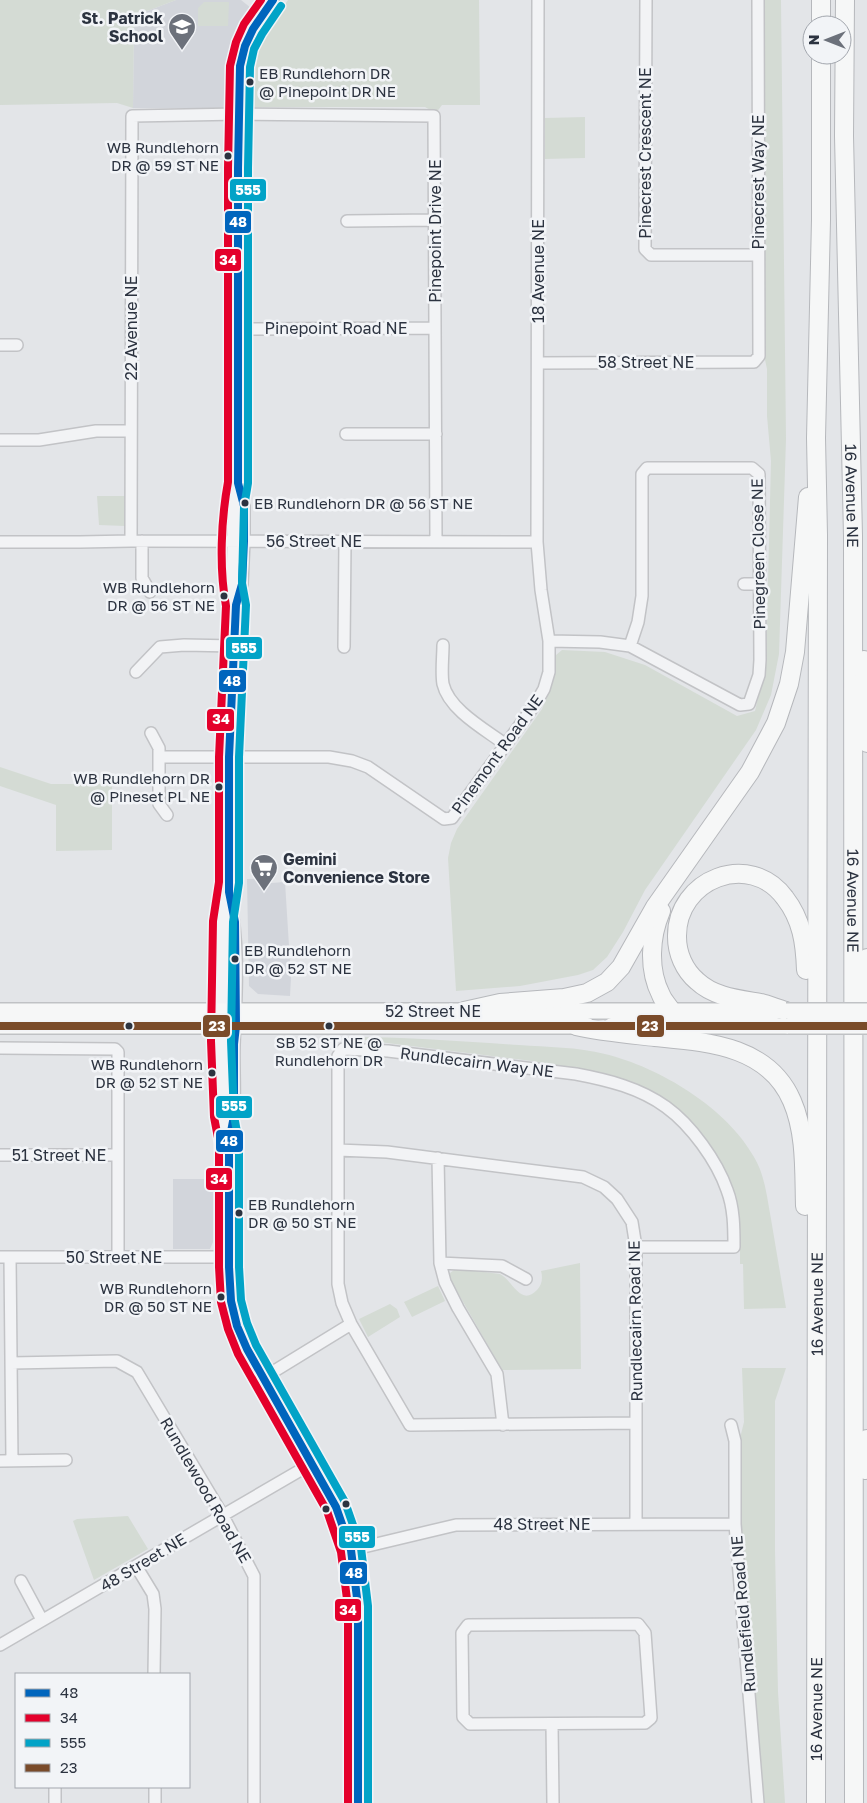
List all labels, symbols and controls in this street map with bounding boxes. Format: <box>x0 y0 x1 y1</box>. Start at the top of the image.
place label: St. Patrick School <box>81 8 164 46</box>
school or university icon: St. Patrick School <box>167 12 197 51</box>
north arrow <box>802 15 852 65</box>
text: N <box>805 35 822 45</box>
place label: EB Rundlehorn DR @ Pinepoint DR NE <box>259 64 396 100</box>
street label: Pinecrest Crescent NE <box>635 67 655 239</box>
marker: EB Rundlehorn DR @ Pinepoint DR NE <box>245 77 255 87</box>
street label: Pinecrest Way NE <box>748 114 768 250</box>
place label: WB Rundlehorn DR @ 59 ST NE <box>107 138 219 174</box>
marker: WB Rundlehorn DR @ 59 ST NE <box>223 151 233 161</box>
street label: Pinepoint Drive NE <box>425 159 445 303</box>
line badge: 555 <box>229 178 267 202</box>
text: 555 <box>235 181 261 198</box>
line badge: 48 <box>224 210 252 234</box>
text: 48 <box>229 213 247 230</box>
street label: 18 Avenue NE <box>528 219 548 323</box>
line badge: 34 <box>214 248 242 272</box>
text: 34 <box>219 251 237 268</box>
street label: 22 Avenue NE <box>121 276 141 380</box>
street label: Pinepoint Road NE <box>265 318 407 338</box>
street label: 58 Street NE <box>598 352 694 372</box>
street label: 16 Avenue NE <box>841 444 863 548</box>
street label: Pinegreen Close NE <box>747 478 769 630</box>
place label: EB Rundlehorn DR @ 56 ST NE <box>254 494 473 512</box>
marker: EB Rundlehorn DR @ 56 ST NE <box>240 498 250 508</box>
street label: 56 Street NE <box>266 531 362 551</box>
place label: WB Rundlehorn DR @ 56 ST NE <box>103 578 215 614</box>
marker: WB Rundlehorn DR @ 56 ST NE <box>219 591 229 601</box>
line badge: 555 <box>225 636 263 660</box>
text: 555 <box>231 639 257 656</box>
line badge: 48 <box>218 669 247 693</box>
text: 48 <box>223 672 241 689</box>
street label: Pinemont Road NE <box>447 690 547 818</box>
line badge: 34 <box>206 708 235 732</box>
text: 34 <box>212 710 230 727</box>
place label: WB Rundlehorn DR @ Pineset PL NE <box>73 769 210 805</box>
marker: WB Rundlehorn DR @ Pineset PL NE <box>214 782 224 792</box>
place label: Gemini Convenience Store <box>283 849 430 887</box>
street label: 16 Avenue NE <box>843 849 863 953</box>
supermarket icon: Gemini Convenience Store <box>249 853 279 892</box>
place label: EB Rundlehorn DR @ 52 ST NE <box>244 941 352 977</box>
marker: EB Rundlehorn DR @ 52 ST NE <box>230 954 240 964</box>
street label: 52 Street NE <box>385 1001 481 1021</box>
line badge: 23 <box>202 1014 231 1038</box>
line badge: 23 <box>636 1014 665 1038</box>
text: 23 <box>208 1017 226 1034</box>
text: 23 <box>641 1017 659 1034</box>
unlabelled marker <box>124 1021 134 1031</box>
marker: SB 52 ST NE @ Rundlehorn DR <box>324 1021 334 1031</box>
place label: SB 52 ST NE @ Rundlehorn DR <box>275 1033 383 1069</box>
street label: Rundlecairn Way NE <box>399 1043 555 1081</box>
place label: WB Rundlehorn DR @ 52 ST NE <box>91 1055 203 1091</box>
marker: WB Rundlehorn DR @ 52 ST NE <box>207 1068 217 1078</box>
line badge: 555 <box>215 1095 253 1119</box>
text: 555 <box>221 1097 247 1114</box>
line badge: 48 <box>215 1129 244 1153</box>
text: 48 <box>220 1132 238 1149</box>
street label: 51 Street NE <box>12 1145 106 1165</box>
line badge: 34 <box>205 1167 233 1191</box>
text: 34 <box>210 1170 228 1187</box>
place label: EB Rundlehorn DR @ 50 ST NE <box>248 1195 356 1231</box>
marker: EB Rundlehorn DR @ 50 ST NE <box>234 1208 244 1218</box>
street label: Rundlecairn Road NE <box>624 1240 646 1402</box>
street label: 50 Street NE <box>66 1247 162 1267</box>
street label: 16 Avenue NE <box>807 1252 827 1356</box>
place label: WB Rundlehorn DR @ 50 ST NE <box>100 1279 212 1315</box>
marker: WB Rundlehorn DR @ 50 ST NE <box>216 1292 226 1302</box>
street label: Rundlewood Road NE <box>156 1414 256 1566</box>
unlabelled marker <box>341 1499 351 1509</box>
unlabelled marker <box>321 1504 331 1514</box>
street label: 48 Street NE <box>494 1514 590 1534</box>
line badge: 555 <box>338 1525 376 1549</box>
street label: 48 Street NE <box>96 1528 190 1596</box>
text: 555 <box>344 1528 370 1545</box>
street label: Rundlefield Road NE <box>726 1535 760 1693</box>
line badge: 48 <box>339 1561 368 1585</box>
text: 48 <box>345 1564 363 1581</box>
line badge: 34 <box>334 1598 362 1622</box>
text: 34 <box>339 1601 357 1618</box>
street label: 16 Avenue NE <box>806 1657 826 1761</box>
legend <box>15 1673 190 1788</box>
text: 48 <box>60 1683 78 1701</box>
text: 34 <box>60 1708 78 1726</box>
text: 555 <box>60 1733 86 1751</box>
text: 23 <box>60 1758 77 1776</box>

